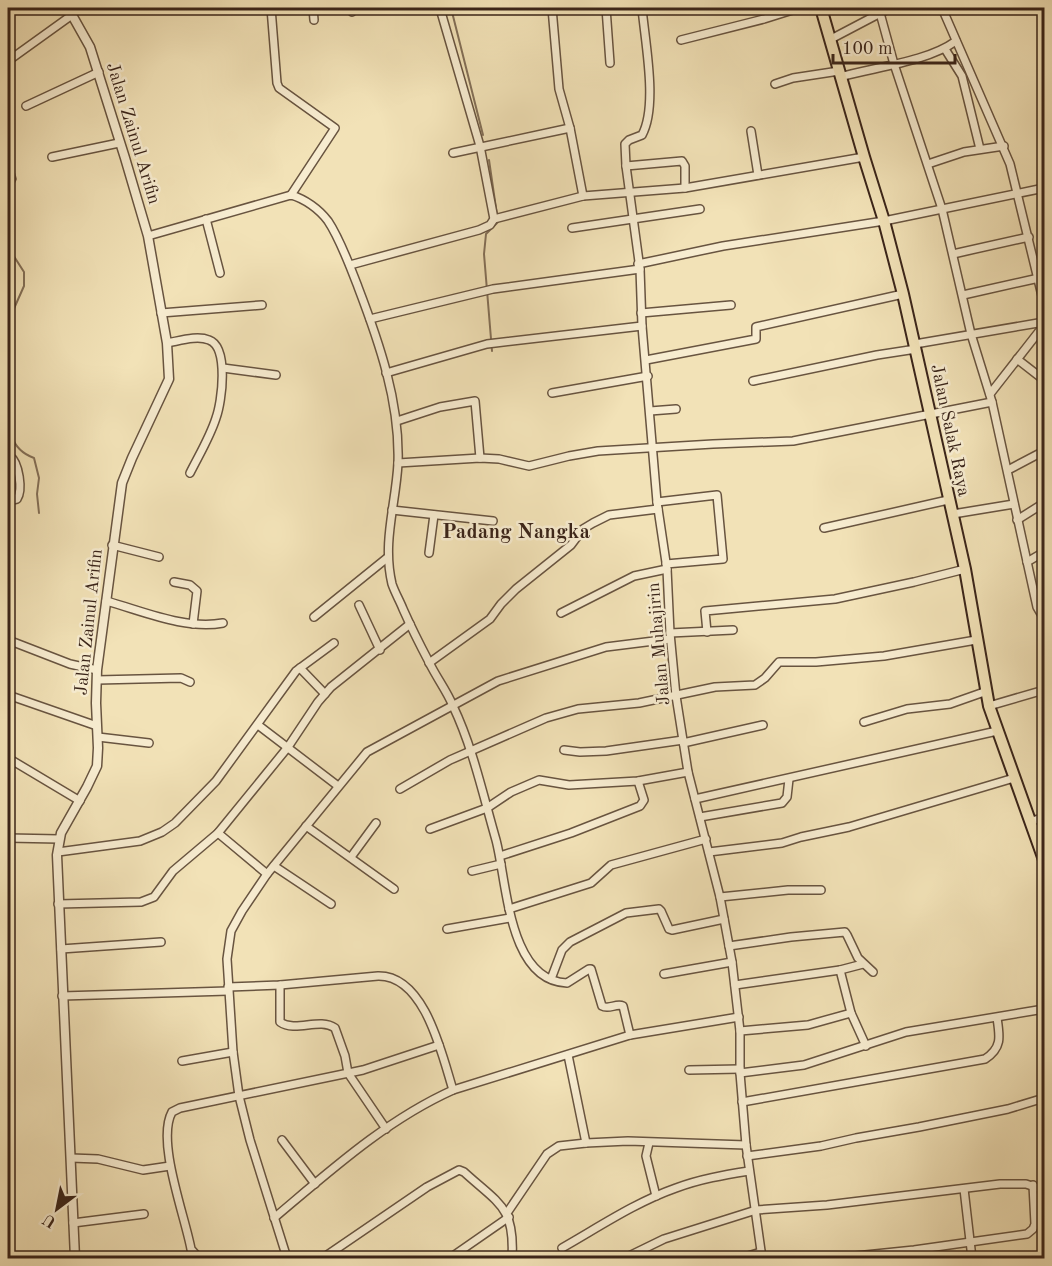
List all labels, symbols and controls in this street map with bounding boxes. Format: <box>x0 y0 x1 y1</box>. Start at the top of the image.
scale bar <box>833 27 954 65</box>
text: 100 m <box>842 40 893 58</box>
street label: Jalan Zainul Arifin <box>103 60 163 207</box>
street label: Jalan Salak Raya <box>927 362 973 498</box>
district label: Padang Nangka <box>442 522 590 543</box>
street label: Jalan Zainul Arifin <box>72 548 106 696</box>
street label: Jalan Muhajirin <box>645 582 673 706</box>
north arrow <box>27 1179 87 1239</box>
text: U <box>40 1210 60 1230</box>

